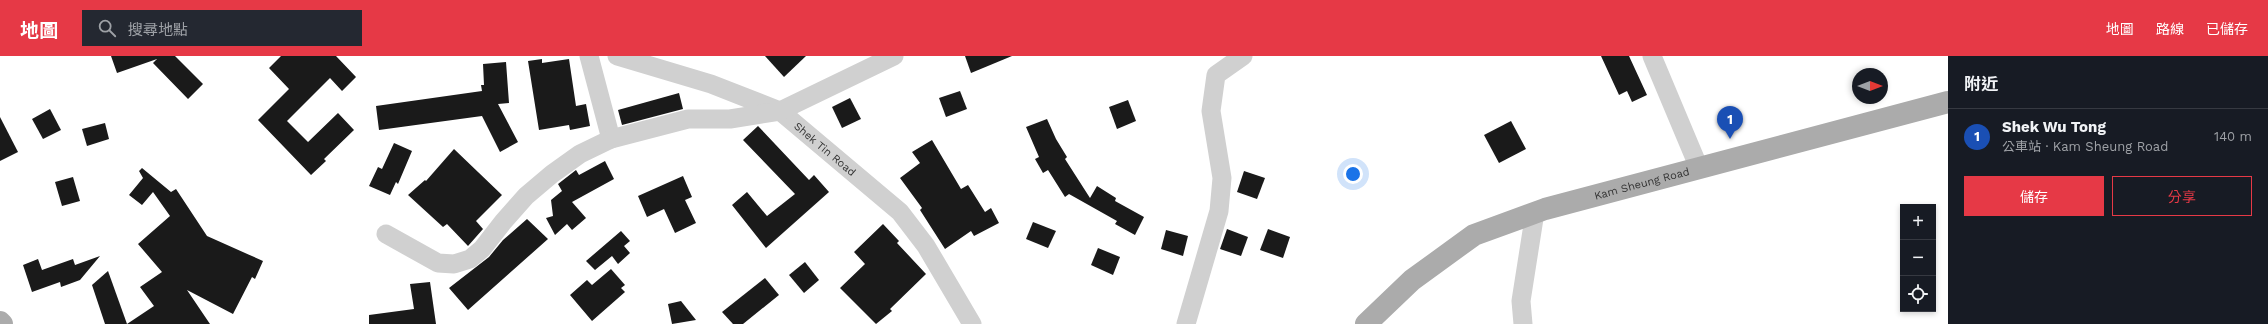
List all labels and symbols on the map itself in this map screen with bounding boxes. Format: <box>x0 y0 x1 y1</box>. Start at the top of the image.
north arrow <box>1852 68 1888 104</box>
pin: 1 <box>1717 106 1743 139</box>
street label: Shek Tin Road <box>791 120 858 179</box>
your location <box>1343 164 1363 184</box>
street label: Kam Sheung Road <box>1593 165 1691 203</box>

